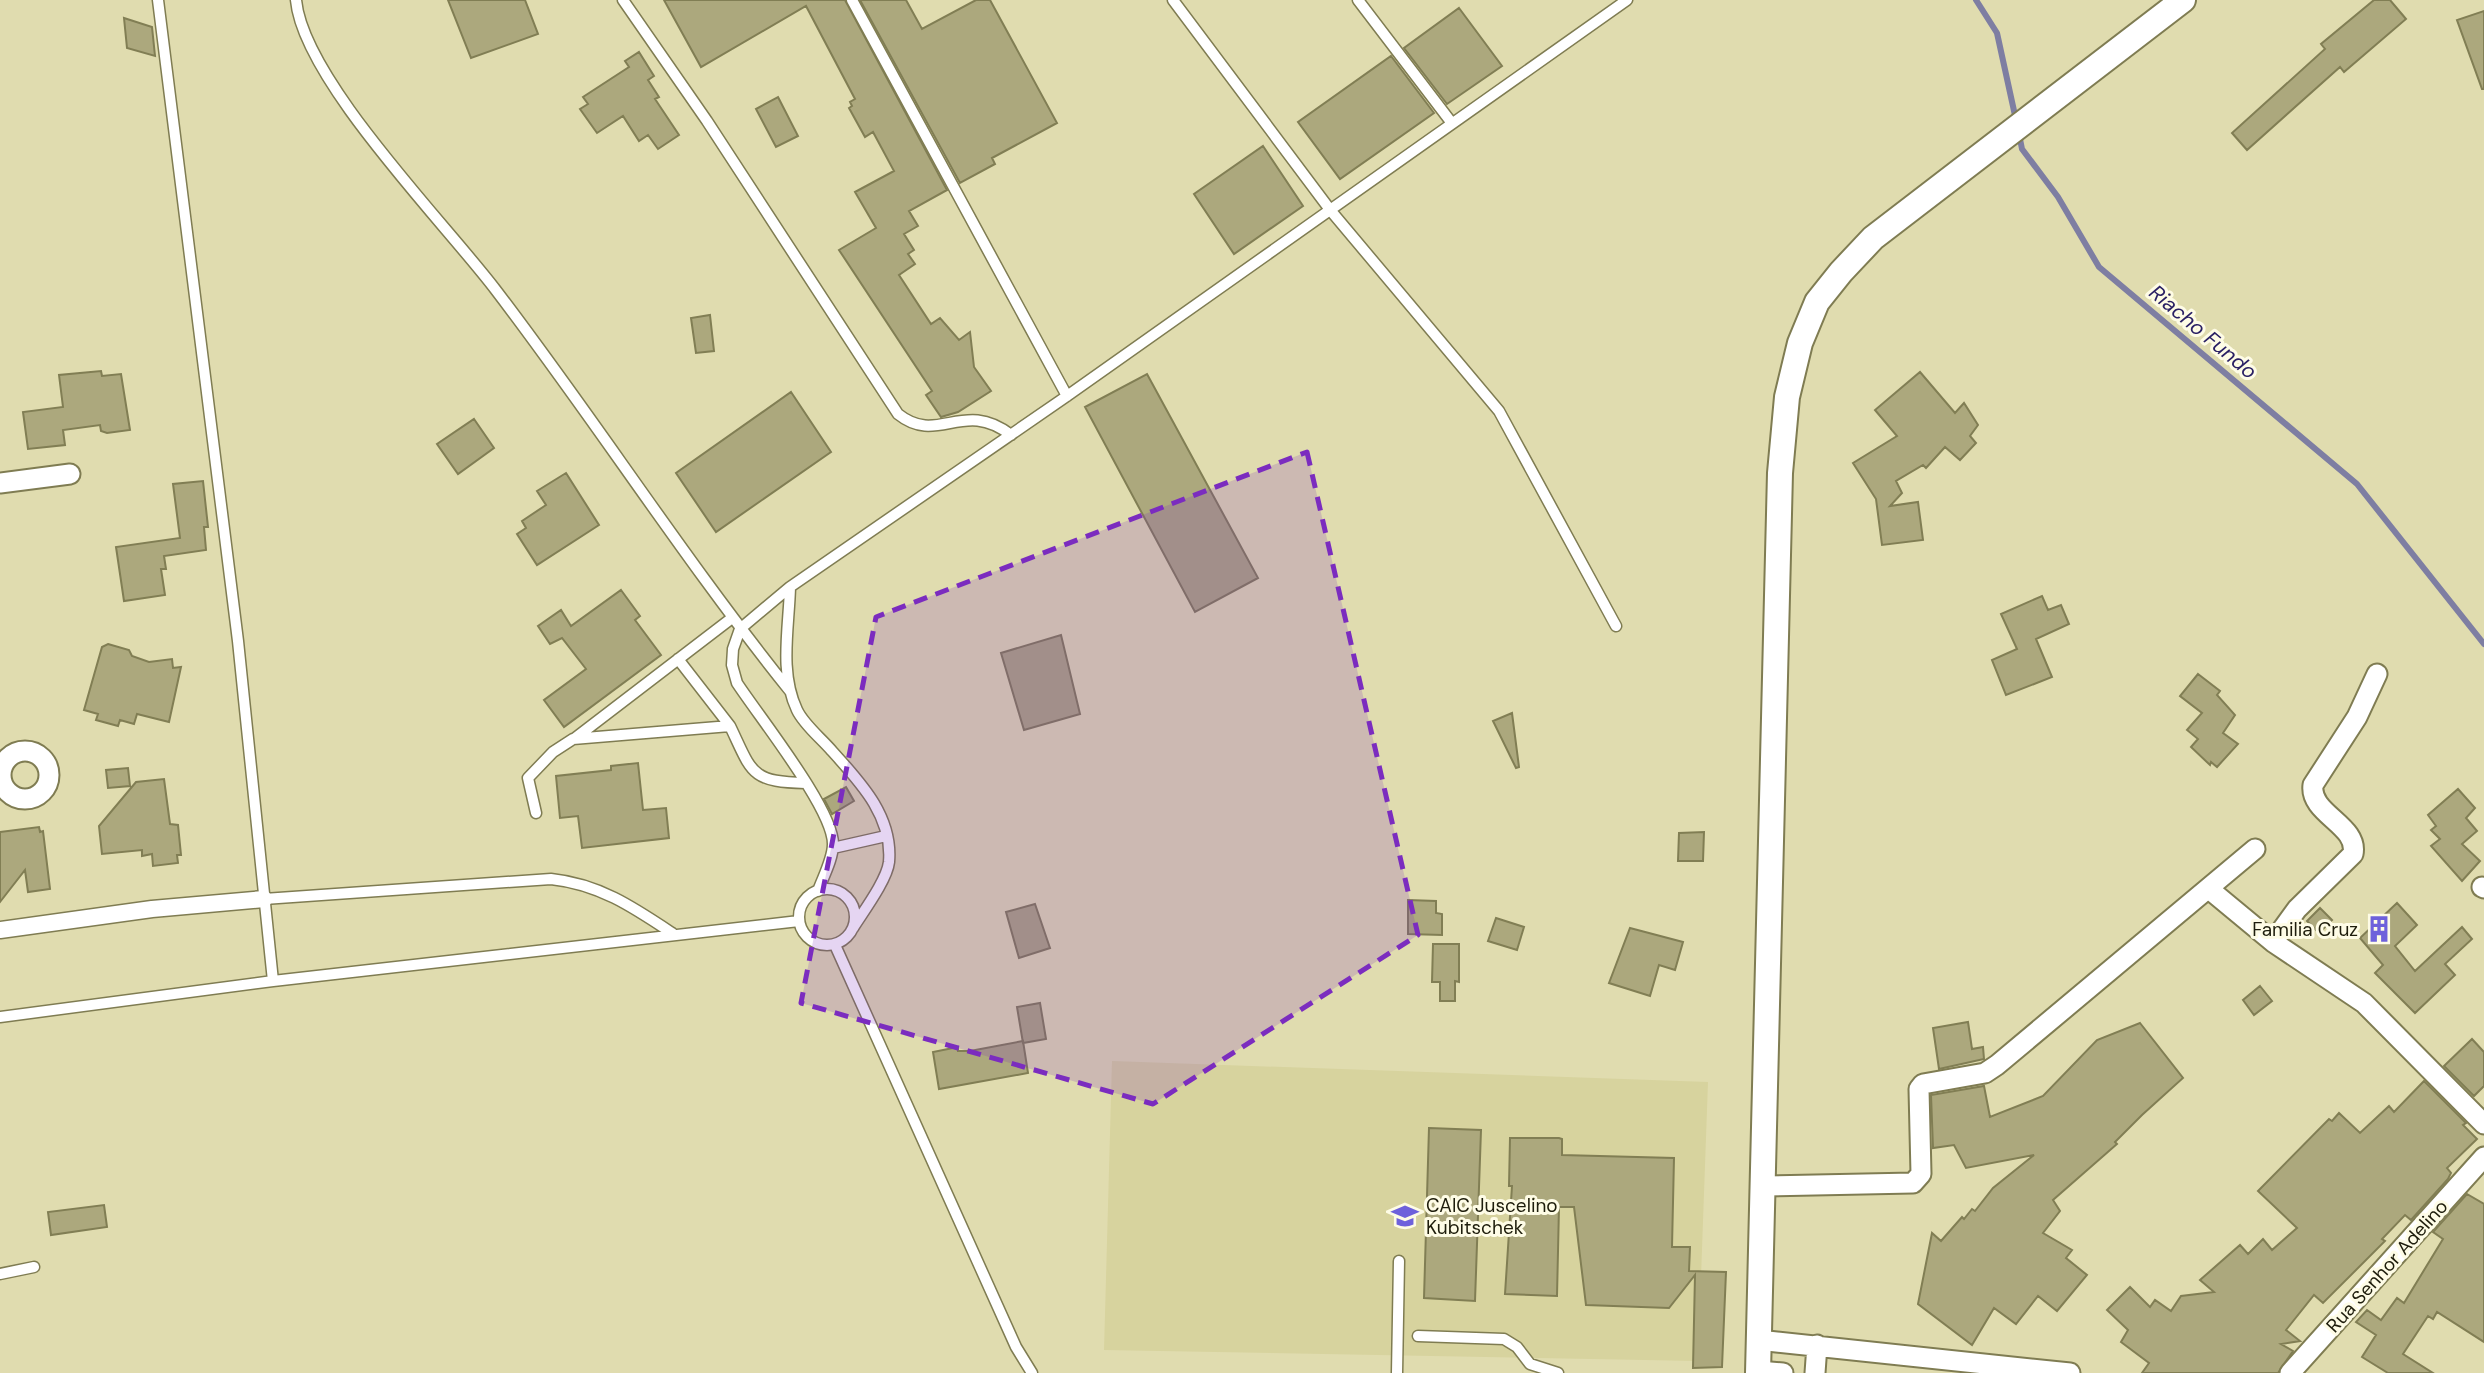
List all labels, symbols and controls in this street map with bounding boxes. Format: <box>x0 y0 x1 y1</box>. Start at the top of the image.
water label: Riacho Fundo <box>2143 279 2263 385</box>
building icon: Familia Cruz <box>2364 914 2394 944</box>
place label: Familia Cruz <box>2252 917 2358 942</box>
place label: CAIC Juscelino Kubitschek <box>1426 1193 1558 1240</box>
street label: Rua Senhor Adelino <box>2321 1194 2453 1338</box>
school or university icon: CAIC Juscelino Kubitschek <box>1390 1201 1420 1231</box>

